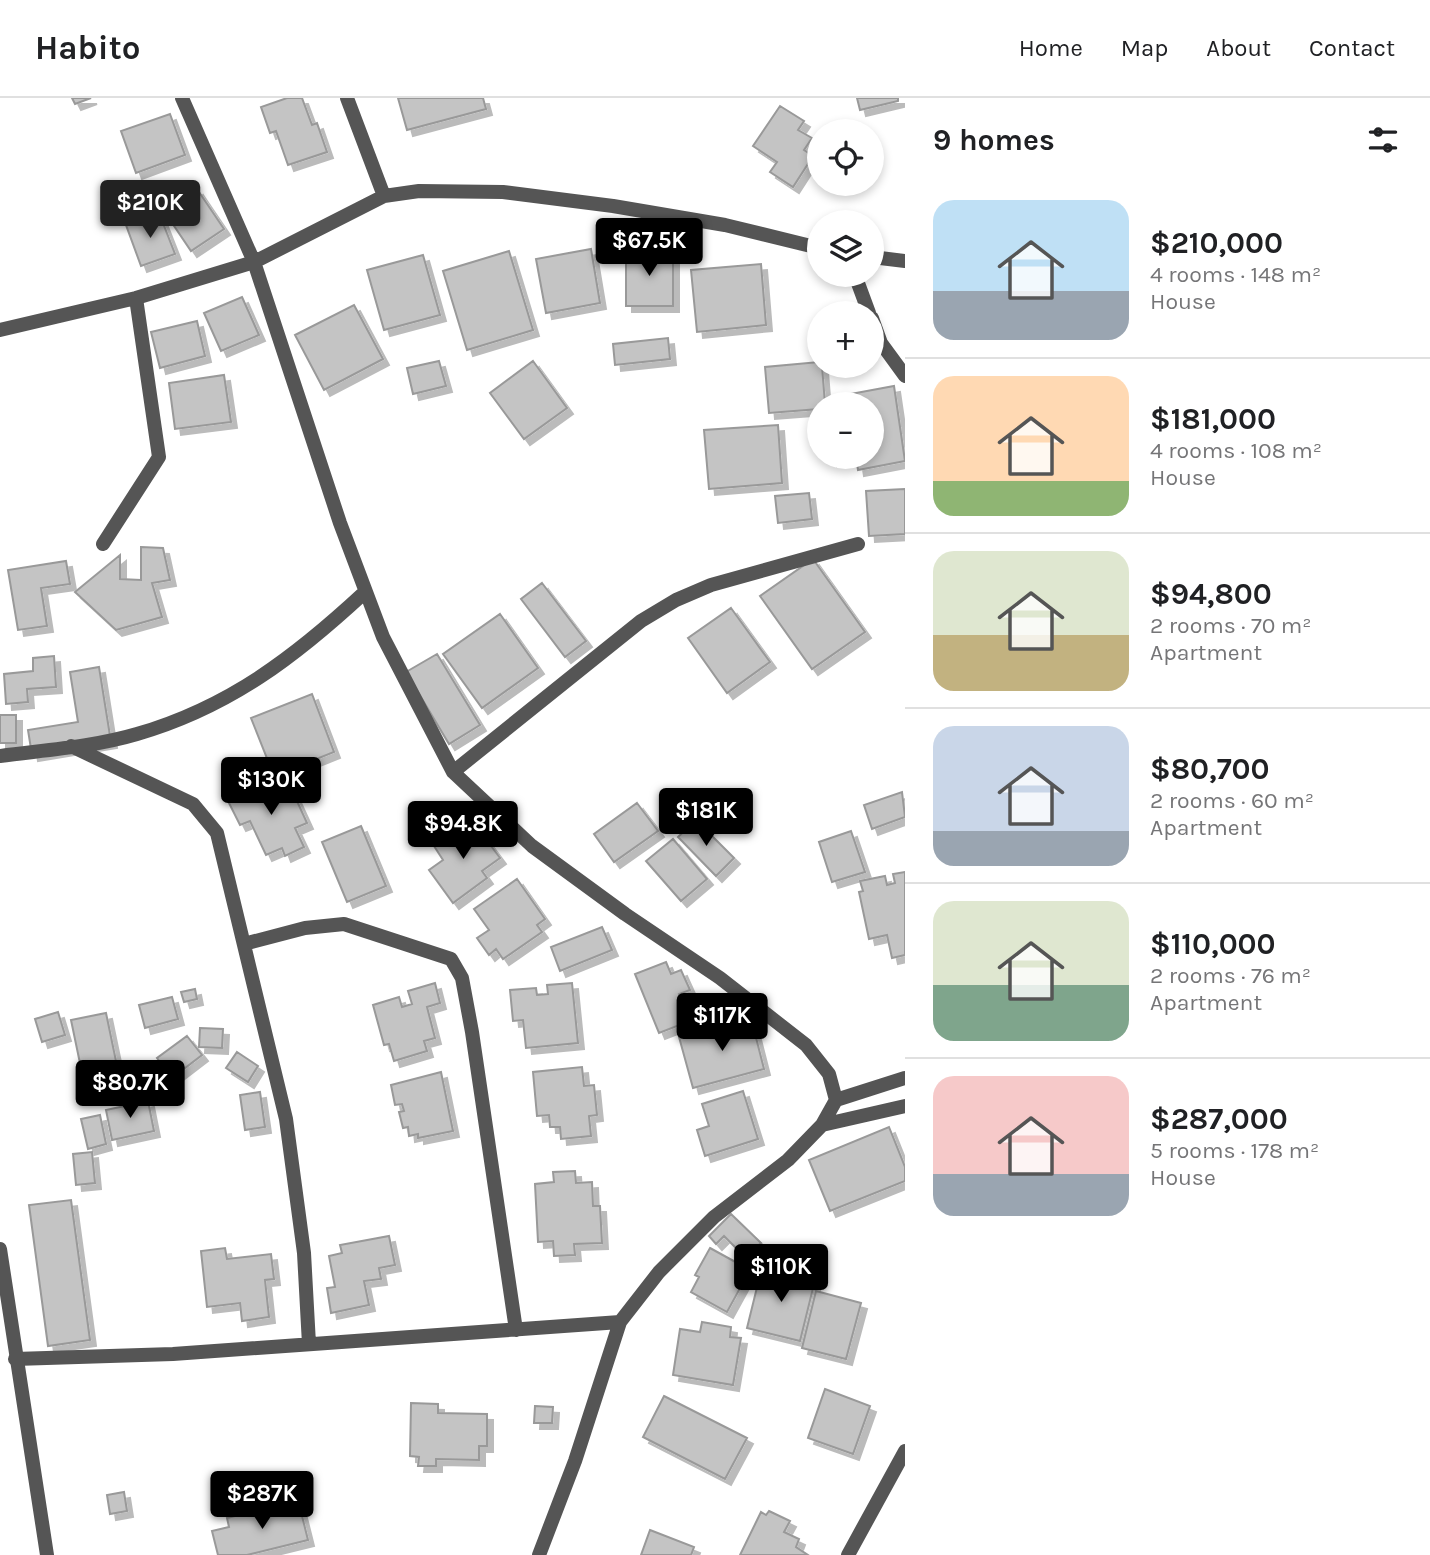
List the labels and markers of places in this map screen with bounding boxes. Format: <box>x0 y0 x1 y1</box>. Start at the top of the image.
pin: $210K <box>101 180 199 240</box>
pin: $67.5K <box>592 218 706 278</box>
pin: $130K <box>222 758 320 817</box>
pin: $181K <box>657 788 755 848</box>
pin: $94.8K <box>406 802 520 861</box>
pin: $117K <box>673 993 771 1053</box>
pin: $80.7K <box>73 1060 187 1120</box>
pin: $110K <box>732 1244 830 1304</box>
pin: $287K <box>213 1472 311 1531</box>

